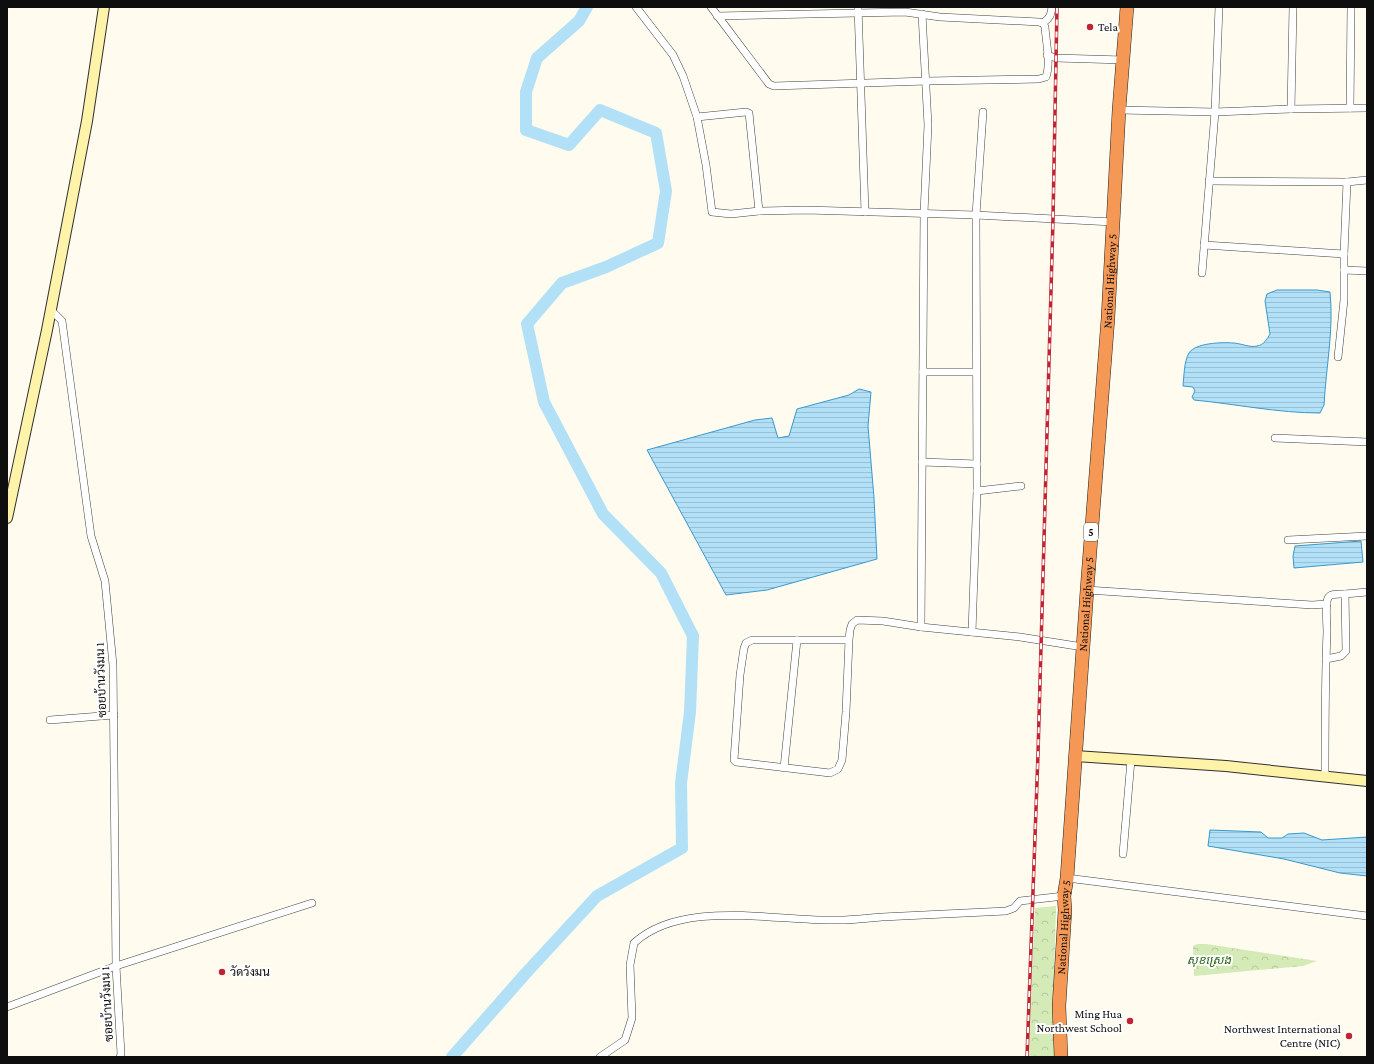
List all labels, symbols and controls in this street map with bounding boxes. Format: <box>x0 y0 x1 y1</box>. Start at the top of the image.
place label: Tela <box>1098 20 1118 34</box>
marker: Tela <box>1085 22 1095 32</box>
street label: National Highway 5 <box>1100 233 1119 329</box>
road number: 5 <box>1084 523 1098 541</box>
street label: National Highway 5 <box>1076 556 1097 652</box>
street label: ซอยบ้านวังมน 1 <box>93 642 109 718</box>
street label: National Highway 5 <box>1054 879 1074 975</box>
park label: សុខស្រេង <box>1187 953 1232 967</box>
place label: วัดวังมน <box>230 965 270 979</box>
street label: ซอยบ้านวังมน 1 <box>98 966 116 1042</box>
marker: วัดวังมน <box>217 967 227 977</box>
place label: Ming Hua Northwest School <box>1037 1007 1122 1035</box>
marker: Ming Hua Northwest School <box>1125 1016 1135 1026</box>
place label: Northwest International Centre (NIC) <box>1224 1022 1341 1050</box>
marker: Northwest International Centre (NIC) <box>1344 1031 1354 1041</box>

